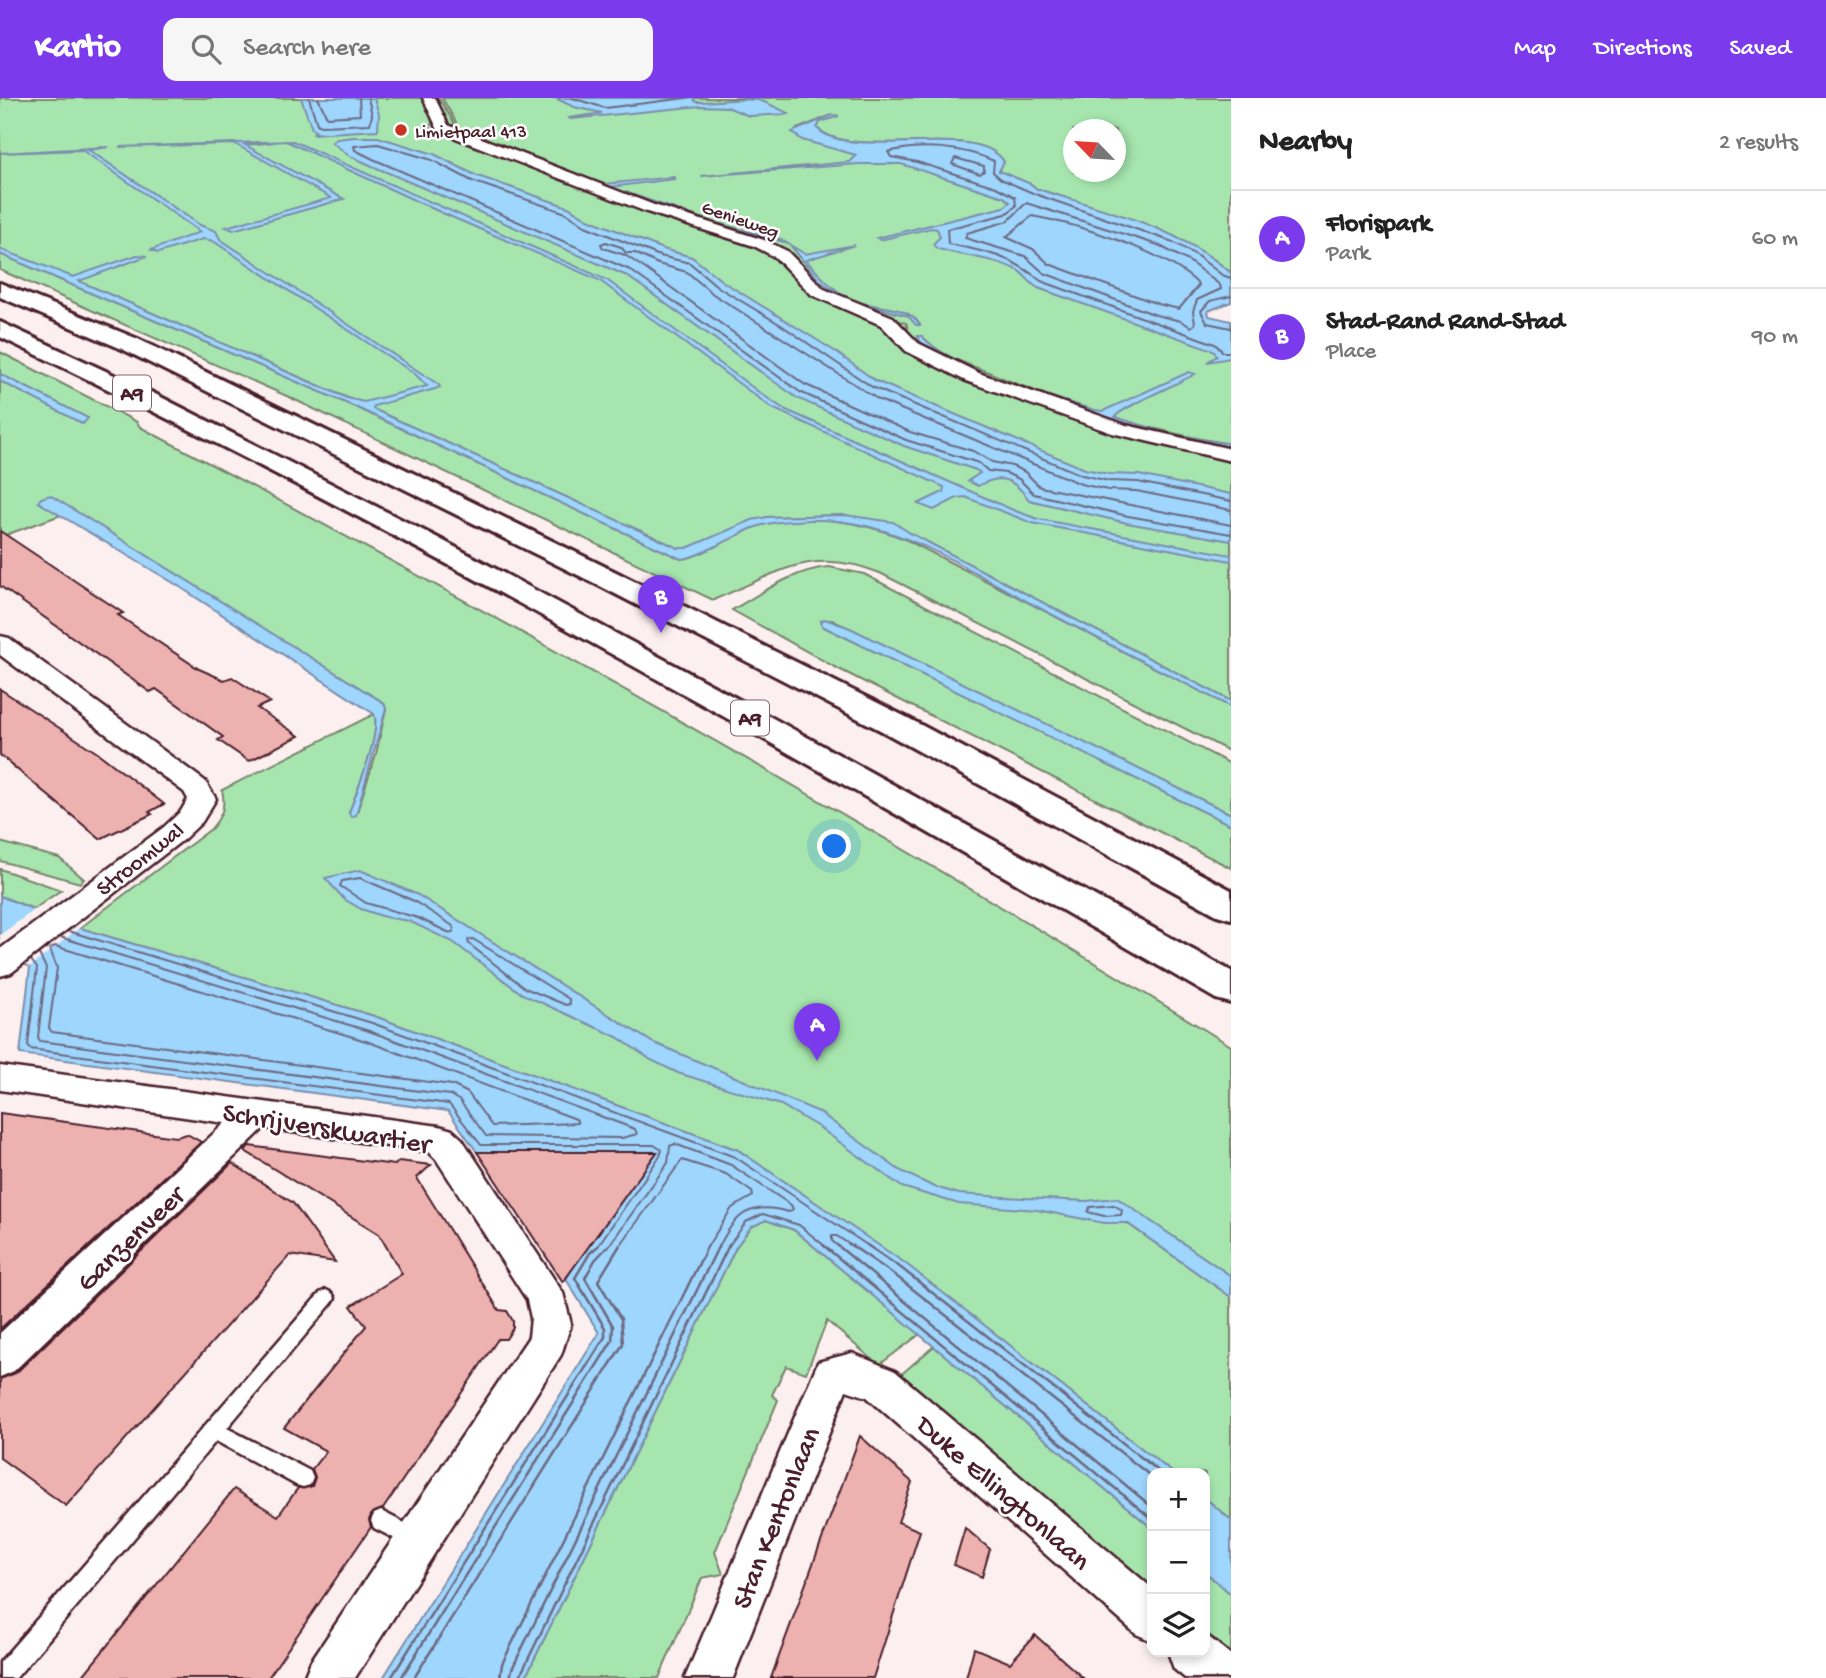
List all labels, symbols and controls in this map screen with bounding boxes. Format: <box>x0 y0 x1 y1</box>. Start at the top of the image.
search box <box>163 18 653 81</box>
text: Kartio <box>35 30 121 68</box>
icon: search <box>187 30 225 68</box>
text: Search here <box>243 34 371 65</box>
text: Map <box>1514 35 1556 64</box>
text: Directions <box>1594 35 1692 64</box>
text: Saved <box>1730 35 1791 64</box>
north arrow <box>1063 119 1126 182</box>
marker: Limietpaal 413 <box>393 122 409 138</box>
place label: Limietpaal 413 <box>415 122 527 145</box>
text: Nearby <box>1259 126 1352 161</box>
text: 2 results <box>1719 130 1798 157</box>
street label: Genieweg <box>698 197 782 245</box>
text: Florispark <box>1326 210 1431 241</box>
text: A <box>1275 226 1289 253</box>
text: 60 m <box>1752 226 1798 253</box>
text: Park <box>1326 241 1370 268</box>
text: Stad-Rand Rand-Stad <box>1326 308 1564 339</box>
text: B <box>1276 324 1288 351</box>
text: 90 m <box>1752 324 1798 351</box>
text: Place <box>1326 339 1376 366</box>
road number: A9 <box>113 376 151 410</box>
pin: B <box>638 575 684 633</box>
road number: A9 <box>731 700 769 736</box>
street label: Stroomwal <box>92 818 190 903</box>
your location <box>817 829 851 863</box>
pin: A <box>794 1003 840 1061</box>
street label: Schrijverskwartier <box>220 1098 435 1164</box>
street label: Ganzenveer <box>71 1179 195 1300</box>
street label: Duke Ellingtonlaan <box>907 1409 1096 1579</box>
street label: Stan Kentonlaan <box>727 1422 830 1614</box>
map controls <box>1147 1468 1210 1657</box>
button: + <box>1147 1468 1210 1531</box>
button: − <box>1147 1531 1210 1594</box>
button: layers <box>1147 1594 1210 1657</box>

